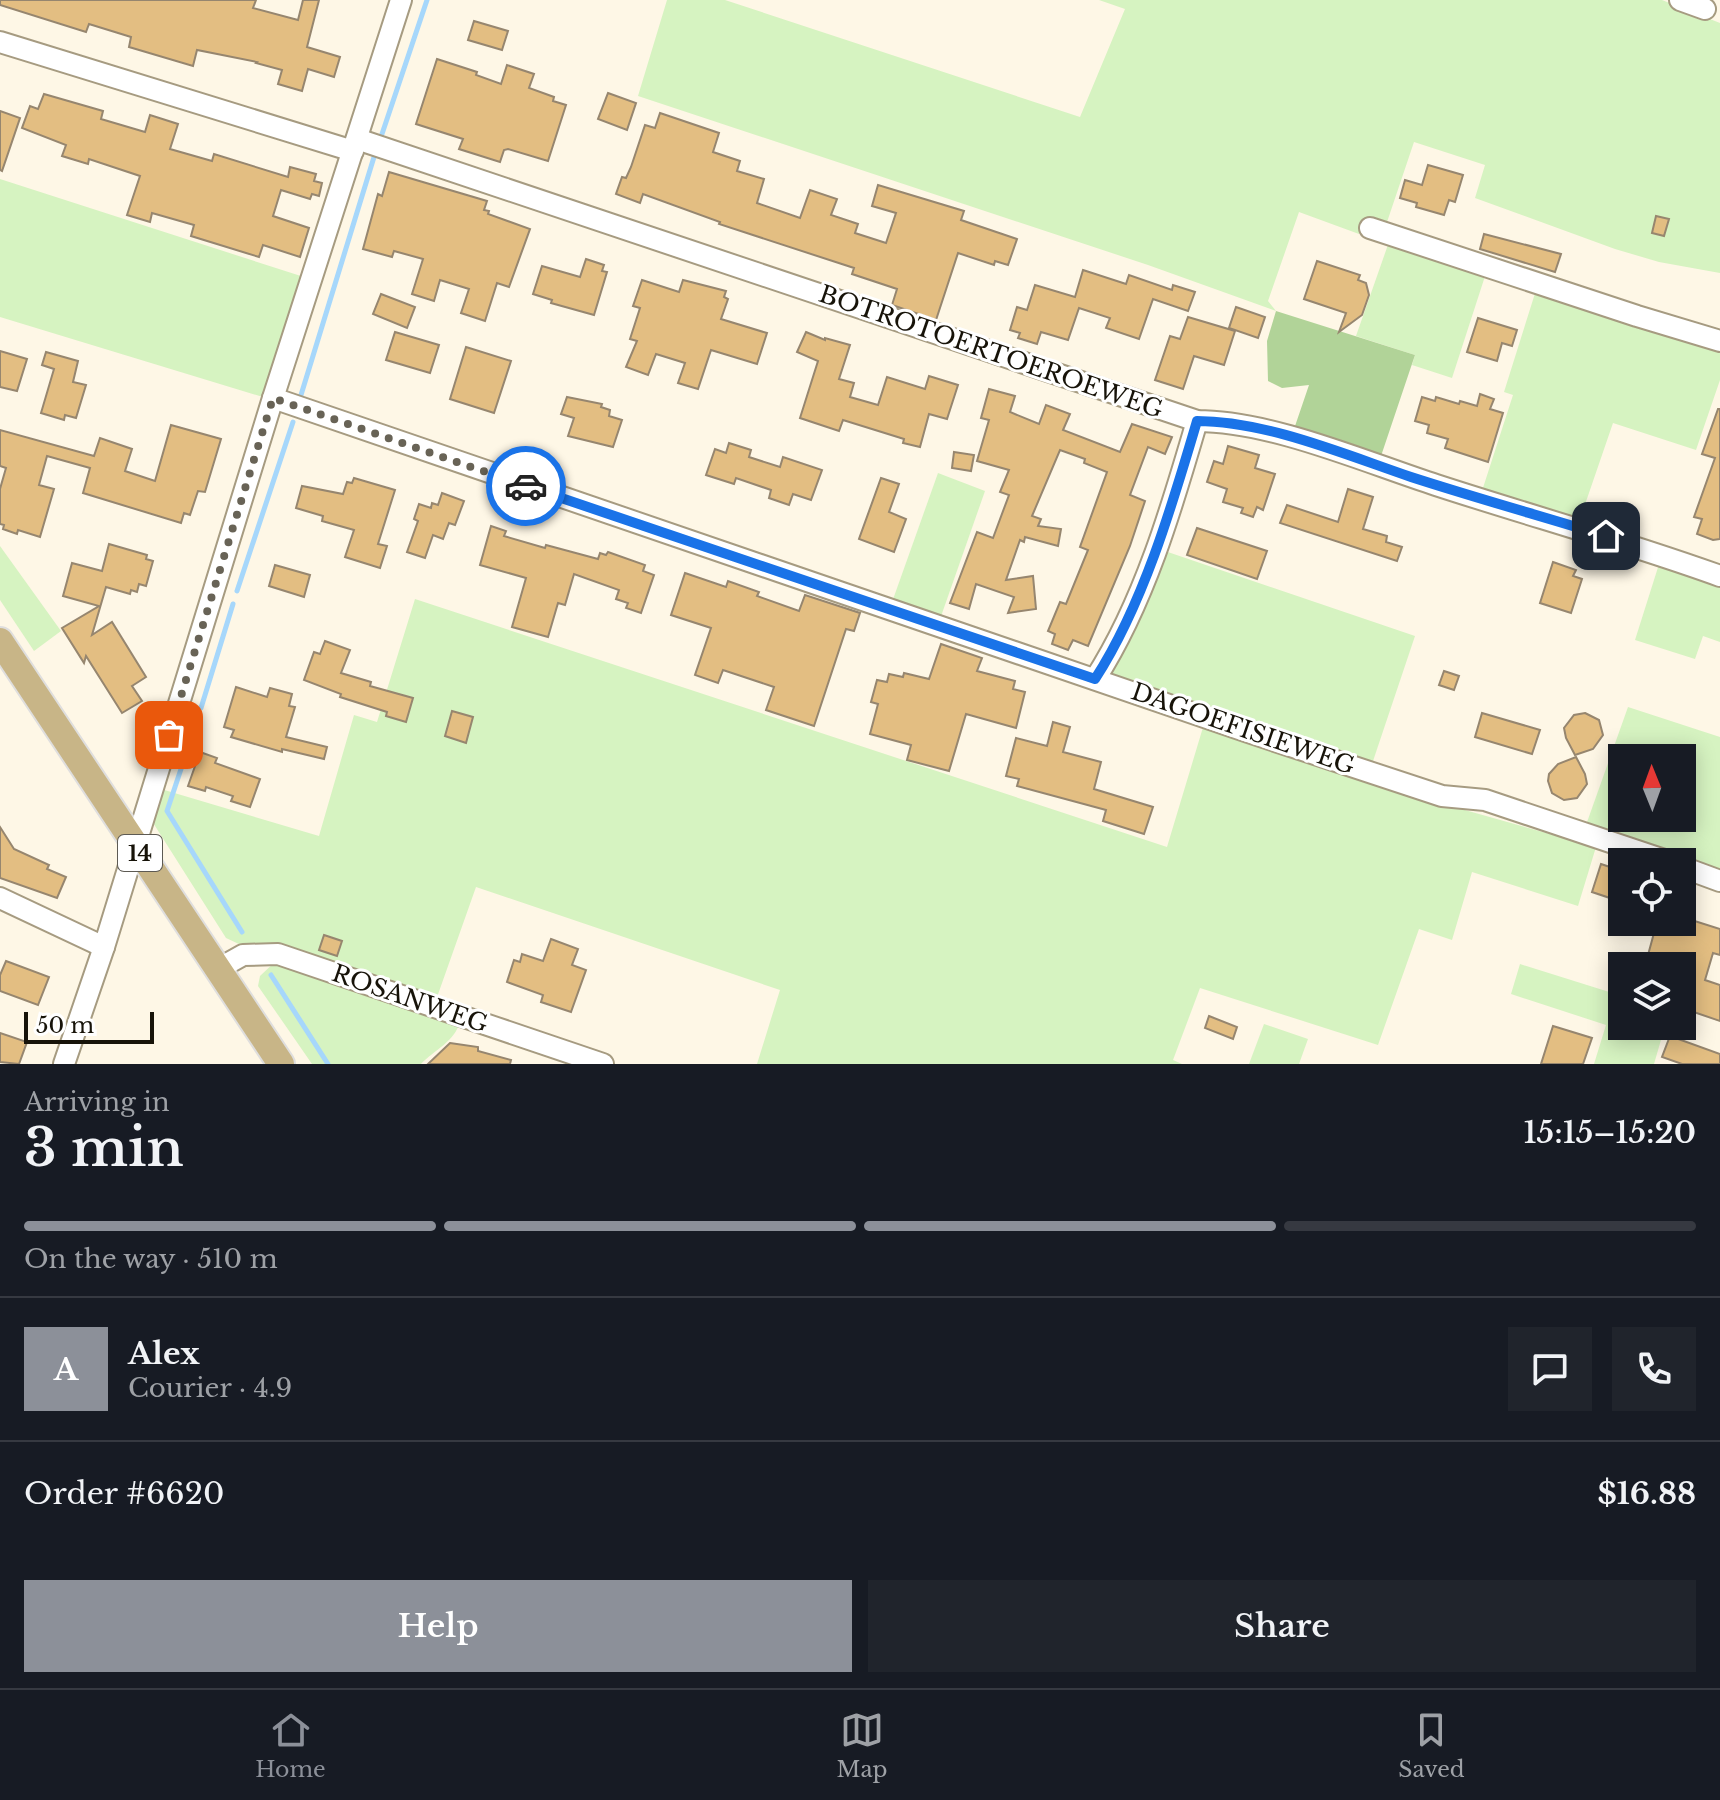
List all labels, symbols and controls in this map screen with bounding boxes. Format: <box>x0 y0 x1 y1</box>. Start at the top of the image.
street label: BOTROTOERTOEROEWEG <box>815 279 1167 424</box>
courier <box>486 446 566 526</box>
icon: car <box>504 464 548 508</box>
pin <box>1572 502 1640 570</box>
icon: home <box>1584 514 1628 558</box>
street label: DAGOEFISIEWEG <box>1127 677 1359 780</box>
pin <box>135 701 203 769</box>
icon: bag <box>147 713 191 757</box>
north arrow <box>1608 744 1696 832</box>
map controls <box>1608 744 1696 1040</box>
road number: 14 <box>118 835 162 871</box>
button: locate <box>1608 848 1696 936</box>
button: layers <box>1608 952 1696 1040</box>
street label: ROSANWEG <box>328 958 492 1039</box>
scale bar <box>24 1008 154 1044</box>
text: 50 m <box>36 1012 94 1039</box>
text: Arriving in <box>24 1086 170 1118</box>
text: 15:15–15:20 <box>1523 1114 1696 1151</box>
text: 3 min <box>24 1116 184 1180</box>
text: On the way · 510 m <box>24 1243 278 1275</box>
button: chat <box>1508 1327 1592 1411</box>
button: phone <box>1612 1327 1696 1411</box>
text: Alex <box>128 1335 200 1372</box>
text: A <box>54 1351 78 1388</box>
text: Courier · 4.9 <box>128 1372 292 1404</box>
text: Order #6620 <box>24 1475 224 1512</box>
text: $16.88 <box>1597 1475 1696 1512</box>
button: Help <box>24 1580 852 1672</box>
button: Share <box>868 1580 1696 1672</box>
tab: Home <box>255 1708 326 1783</box>
tab: Map <box>836 1708 888 1783</box>
tab: Saved <box>1398 1708 1465 1783</box>

